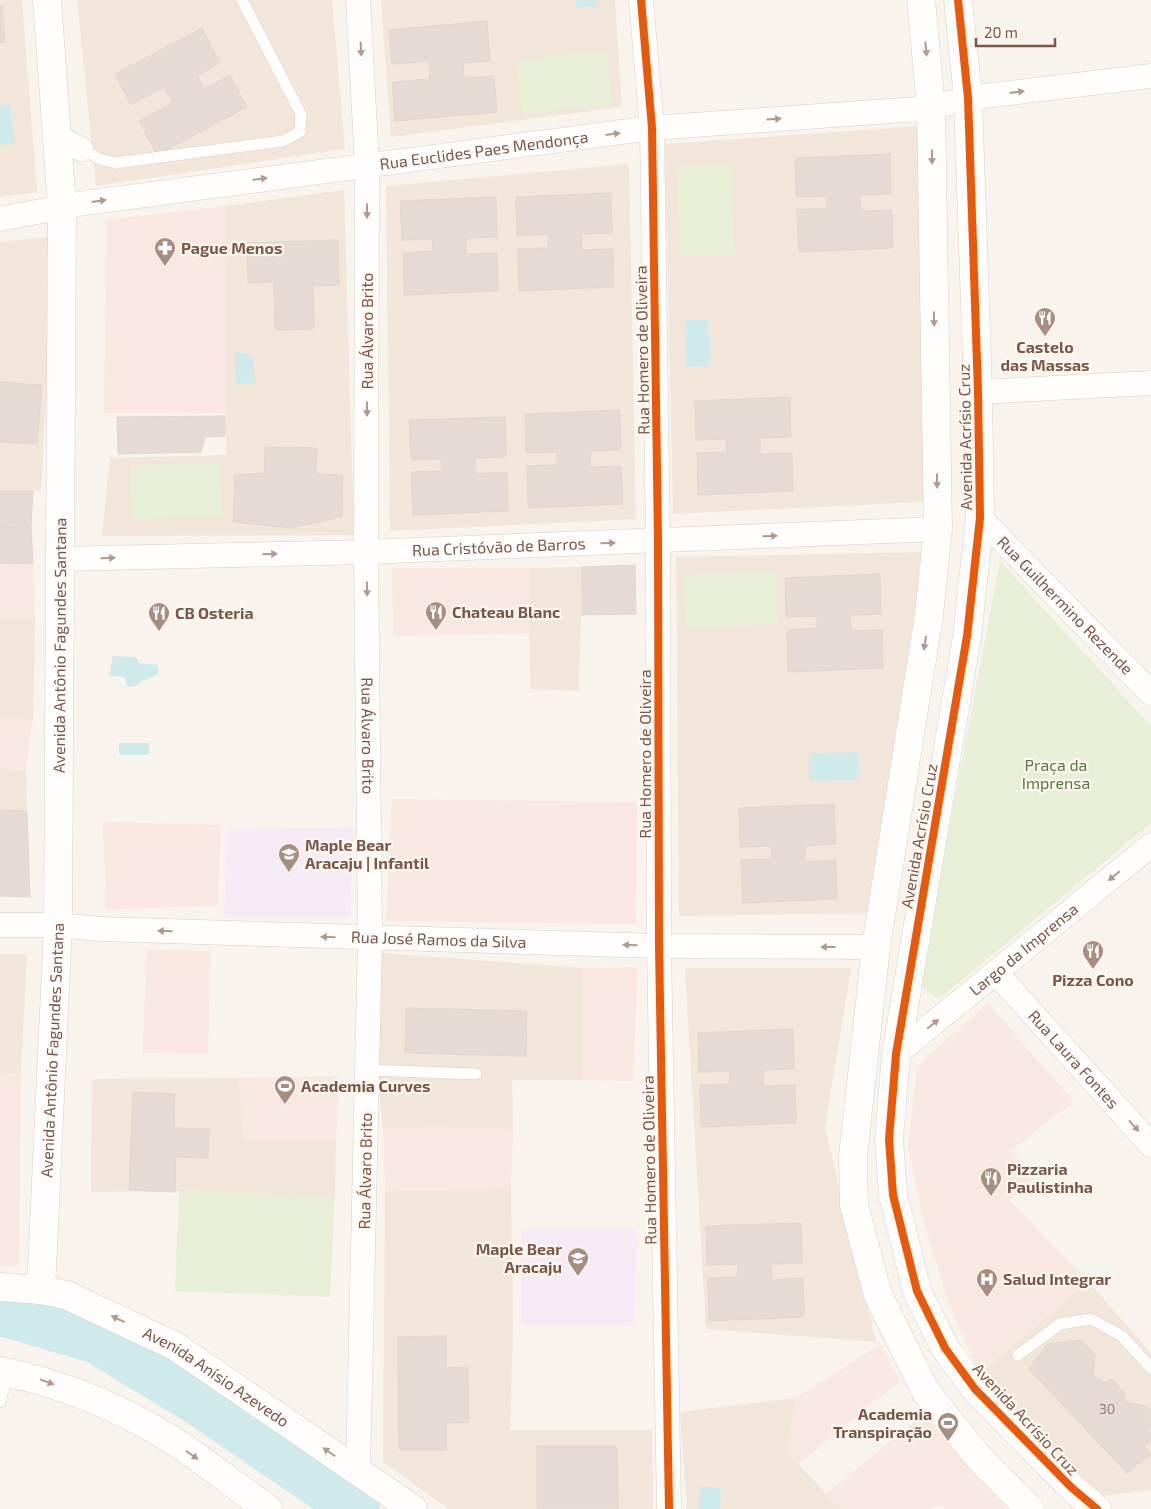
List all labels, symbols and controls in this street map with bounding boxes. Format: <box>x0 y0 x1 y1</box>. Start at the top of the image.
scale bar <box>976 15 1055 47</box>
text: 20 m <box>984 23 1018 41</box>
one-way arrow <box>357 41 365 57</box>
one-way arrow <box>922 41 930 57</box>
one-way arrow <box>1009 88 1025 96</box>
one-way arrow <box>767 115 783 123</box>
street label: Rua Euclides Paes Mendonça <box>379 127 589 173</box>
one-way arrow <box>605 129 621 137</box>
one-way arrow <box>928 149 936 165</box>
one-way arrow <box>253 175 269 183</box>
one-way arrow <box>92 196 108 204</box>
one-way arrow <box>363 203 371 219</box>
pharmacy icon: Pague Menos <box>153 236 177 267</box>
place label: Pague Menos <box>181 238 282 257</box>
street label: Rua Homero de Oliveira <box>631 265 652 435</box>
street label: Rua Álvaro Brito <box>357 273 376 389</box>
restaurant icon: Castelo das Massas <box>1033 306 1057 337</box>
one-way arrow <box>930 311 938 327</box>
place label: Castelo das Massas <box>1001 337 1090 374</box>
street label: Avenida Acrísio Cruz <box>954 363 975 511</box>
one-way arrow <box>362 401 370 417</box>
one-way arrow <box>933 474 941 490</box>
street label: Avenida Antônio Fagundes Santana <box>49 518 69 773</box>
one-way arrow <box>762 532 778 540</box>
street label: Rua Guilhermino Rezende <box>994 532 1137 678</box>
street label: Rua Cristóvão de Barros <box>411 533 586 559</box>
one-way arrow <box>600 538 616 546</box>
one-way arrow <box>263 550 279 558</box>
one-way arrow <box>100 554 116 562</box>
one-way arrow <box>363 581 371 597</box>
restaurant icon: Chateau Blanc <box>424 600 448 631</box>
restaurant icon: CB Osteria <box>147 601 171 632</box>
place label: Chateau Blanc <box>452 602 560 621</box>
place label: CB Osteria <box>175 603 254 622</box>
one-way arrow <box>920 636 928 652</box>
street label: Rua Homero de Oliveira <box>635 669 654 839</box>
street label: Rua Álvaro Brito <box>358 677 379 794</box>
park label: Praça da Imprensa <box>1022 755 1090 792</box>
street label: Avenida Acrísio Cruz <box>896 762 941 910</box>
place label: Maple Bear Aracaju | Infantil <box>305 835 430 872</box>
school or university icon: Maple Bear Aracaju | Infantil <box>277 842 301 873</box>
one-way arrow <box>1108 870 1120 882</box>
street label: Largo da Imprensa <box>965 899 1082 999</box>
street label: Avenida Antônio Fagundes Santana <box>36 922 67 1178</box>
one-way arrow <box>157 927 173 935</box>
street label: Rua José Ramos da Silva <box>351 927 527 951</box>
one-way arrow <box>320 932 336 940</box>
restaurant icon: Pizza Cono <box>1081 939 1105 970</box>
one-way arrow <box>622 941 638 949</box>
one-way arrow <box>819 943 835 951</box>
place label: Pizza Cono <box>1052 970 1134 989</box>
street label: Rua Laura Fontes <box>1025 1006 1123 1112</box>
one-way arrow <box>927 1018 940 1029</box>
sports icon: Academia Curves <box>273 1074 297 1105</box>
street label: Rua Homero de Oliveira <box>638 1075 659 1245</box>
place label: Academia Curves <box>301 1076 431 1095</box>
street label: Rua Álvaro Brito <box>354 1112 375 1230</box>
one-way arrow <box>1128 1120 1140 1132</box>
place label: Pizzaria Paulistinha <box>1007 1159 1093 1196</box>
restaurant icon: Pizzaria Paulistinha <box>979 1166 1003 1197</box>
place label: Maple Bear Aracaju <box>476 1239 562 1276</box>
school or university icon: Maple Bear Aracaju <box>566 1246 590 1277</box>
hospital icon: Salud Integrar <box>975 1267 999 1298</box>
place label: Salud Integrar <box>1003 1269 1111 1288</box>
one-way arrow <box>111 1315 125 1323</box>
street label: Avenida Anísio Azevedo <box>140 1322 293 1430</box>
street label: Avenida Acrísio Cruz <box>969 1359 1083 1479</box>
one-way arrow <box>40 1379 55 1386</box>
house number: 30 <box>1099 1400 1115 1417</box>
place label: Academia Transpiração <box>833 1404 932 1443</box>
sports icon: Academia Transpiração <box>936 1411 960 1442</box>
one-way arrow <box>323 1447 336 1457</box>
one-way arrow <box>185 1450 199 1460</box>

